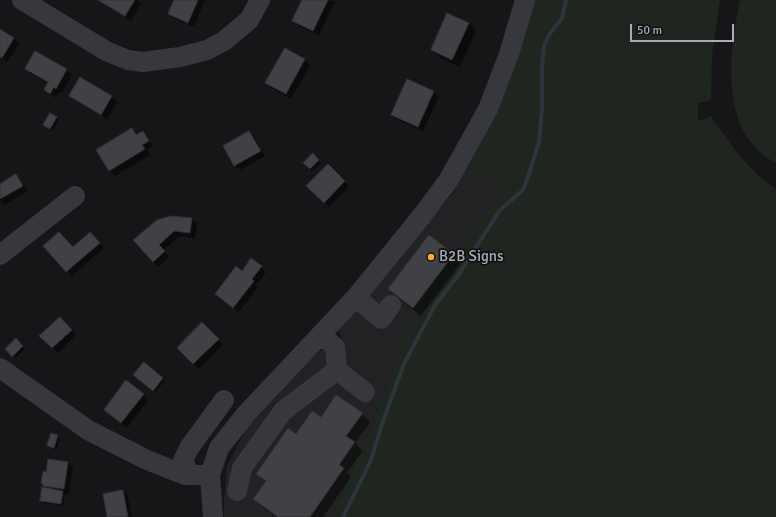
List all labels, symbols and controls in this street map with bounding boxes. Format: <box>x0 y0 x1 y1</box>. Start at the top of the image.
scale bar <box>632 16 736 42</box>
text: 50 m <box>637 23 662 38</box>
place label: B2B Signs <box>439 248 504 266</box>
marker: B2B Signs <box>426 252 436 262</box>

